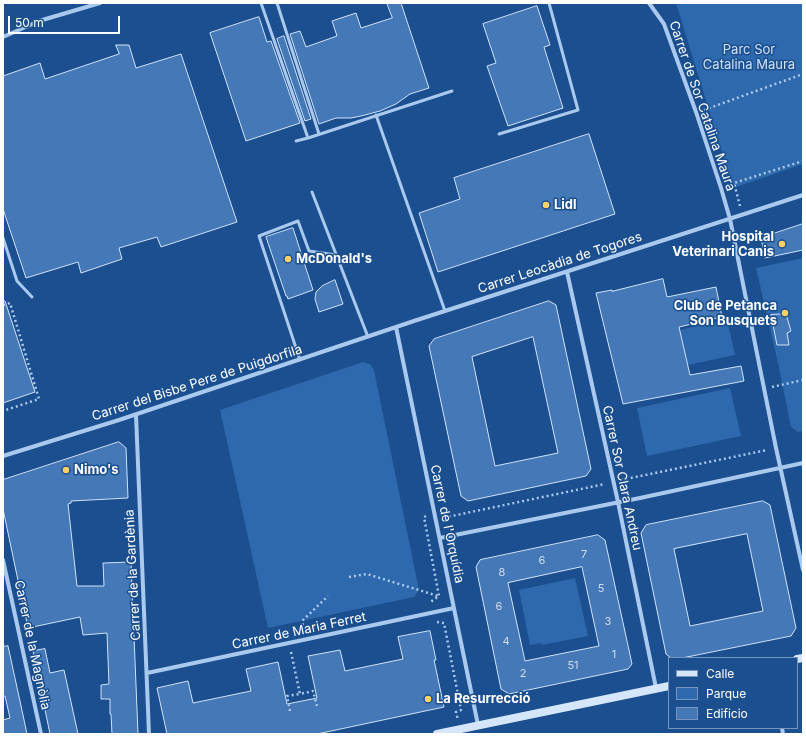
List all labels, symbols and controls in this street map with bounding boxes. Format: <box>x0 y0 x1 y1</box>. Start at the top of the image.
scale bar <box>10 8 122 34</box>
text: 50 m <box>15 15 44 30</box>
street label: Carrer de Sor Catalina Maura <box>666 19 738 193</box>
park label: Parc Sor Catalina Maura <box>703 42 795 73</box>
place label: Lidl <box>554 197 577 213</box>
marker: Lidl <box>541 200 551 210</box>
street label: Carrer Leocàdia de Togores <box>476 229 644 297</box>
place label: Hospital Veterinari Canis <box>672 229 774 260</box>
marker: Hospital Veterinari Canis <box>777 239 787 249</box>
place label: McDonald's <box>296 251 372 267</box>
marker: McDonald's <box>283 254 293 264</box>
place label: Club de Petanca Son Busquets <box>674 298 777 329</box>
marker: Club de Petanca Son Busquets <box>780 308 790 318</box>
street label: Carrer del Bisbe Pere de Puigdorfila <box>90 342 304 424</box>
street label: Carrer Sor Clara Andreu <box>599 404 645 552</box>
place label: Nimo's <box>74 462 119 478</box>
street label: Carrer de l'Orquídia <box>427 463 467 585</box>
marker: Nimo's <box>61 465 71 475</box>
street label: Carrer de la Gardènia <box>122 509 144 641</box>
house number: 7 <box>581 548 587 562</box>
house number: 6 <box>539 554 545 568</box>
house number: 8 <box>499 566 505 580</box>
street label: Carrer de la Magnòlia <box>11 579 53 711</box>
house number: 5 <box>598 582 604 596</box>
house number: 6 <box>496 600 502 614</box>
street label: Carrer de Maria Ferret <box>231 609 367 653</box>
house number: 3 <box>605 615 611 629</box>
house number: 4 <box>502 635 510 649</box>
house number: 1 <box>612 648 616 662</box>
legend <box>668 657 798 729</box>
house number: 51 <box>567 659 579 673</box>
text: Calle <box>706 666 734 681</box>
house number: 2 <box>520 667 526 681</box>
text: Parque <box>706 686 746 701</box>
place label: La Resurrecció <box>436 691 530 707</box>
marker: La Resurrecció <box>423 694 433 704</box>
text: Edificio <box>706 706 748 721</box>

